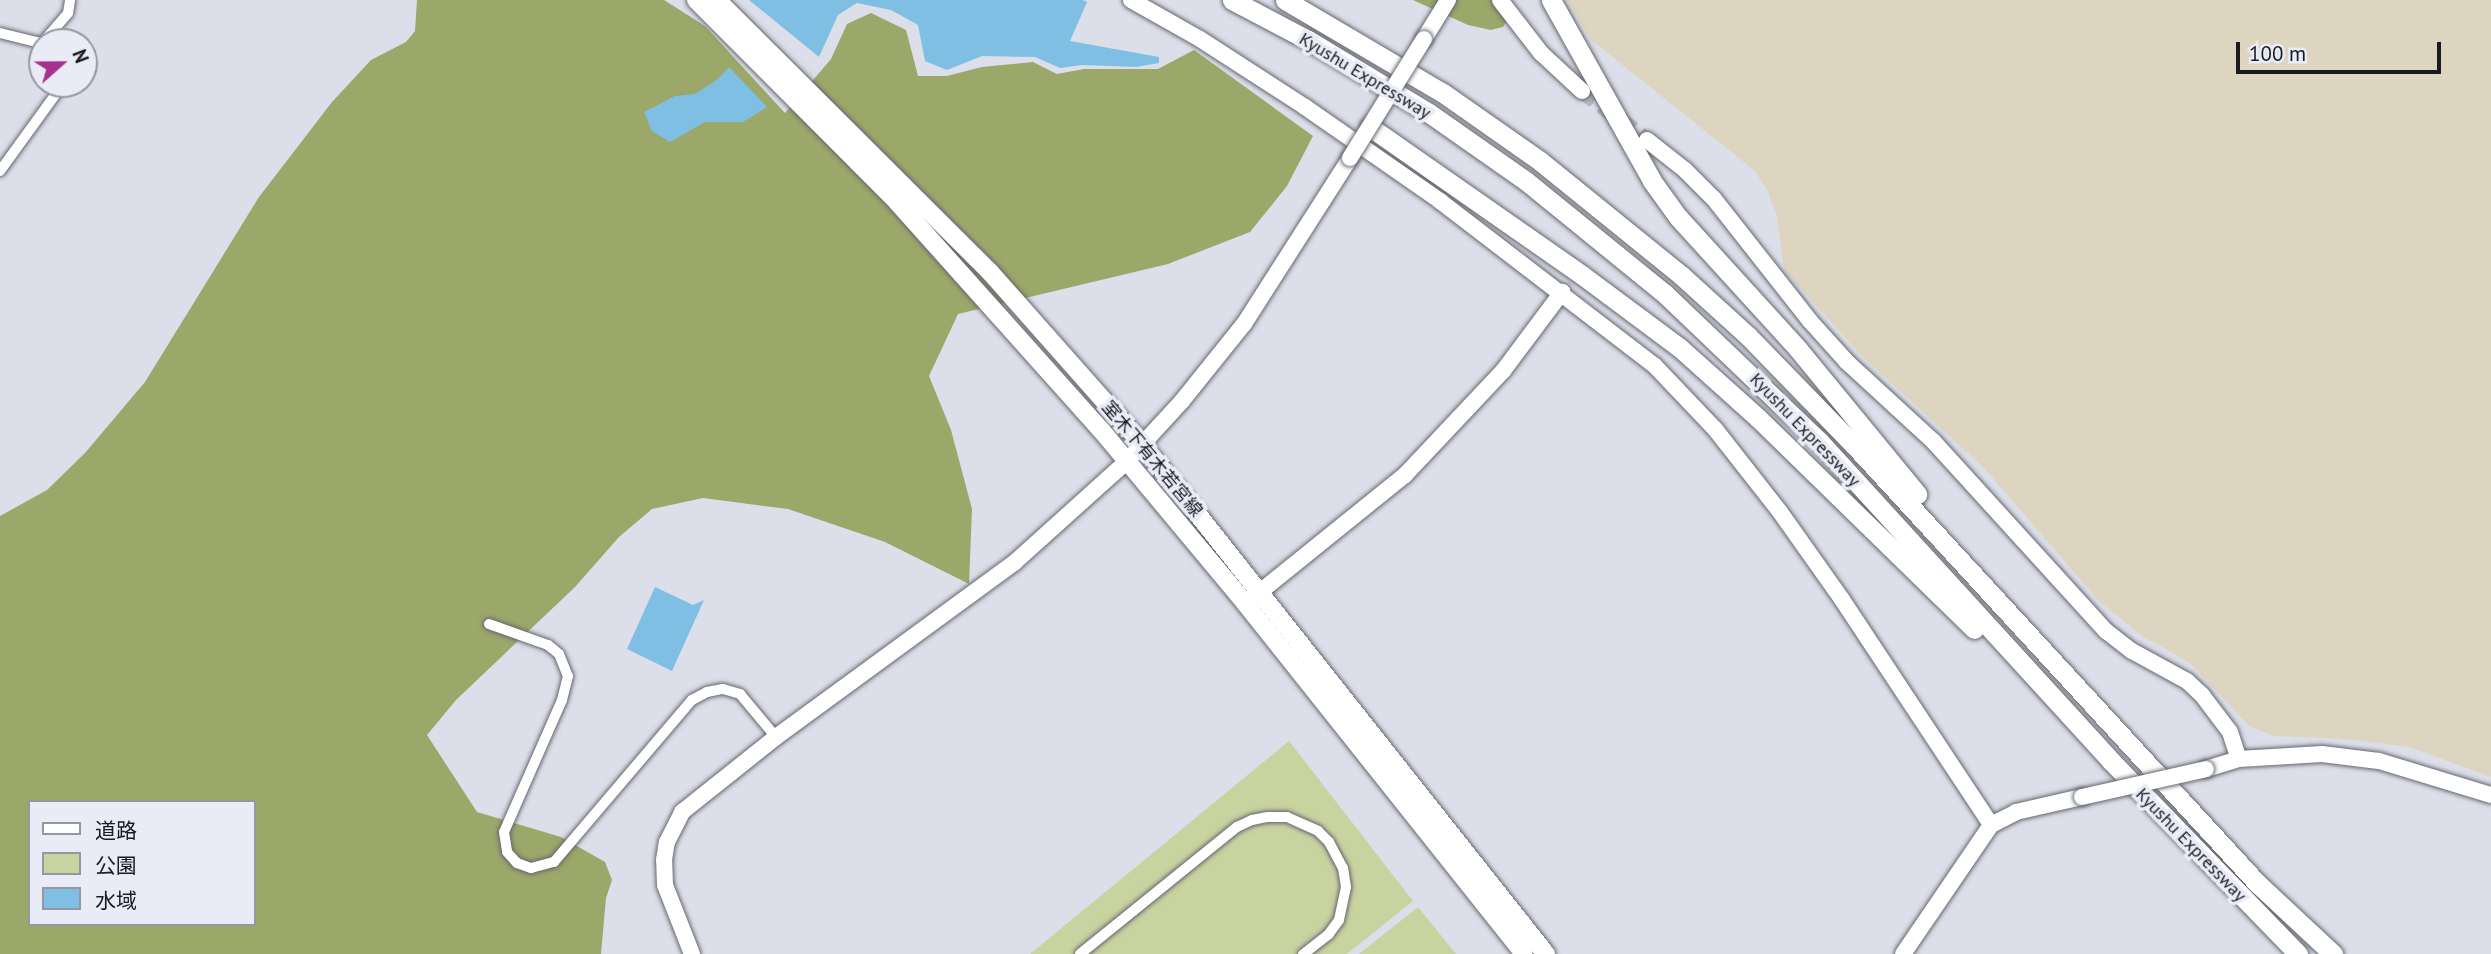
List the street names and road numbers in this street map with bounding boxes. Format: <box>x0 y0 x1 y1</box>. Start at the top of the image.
street label: Kyushu Expressway <box>1295 28 1435 124</box>
street label: Kyushu Expressway <box>1745 369 1865 491</box>
street label: 室木下有木若宮線 <box>1097 397 1207 521</box>
street label: Kyushu Expressway <box>2131 784 2251 906</box>

